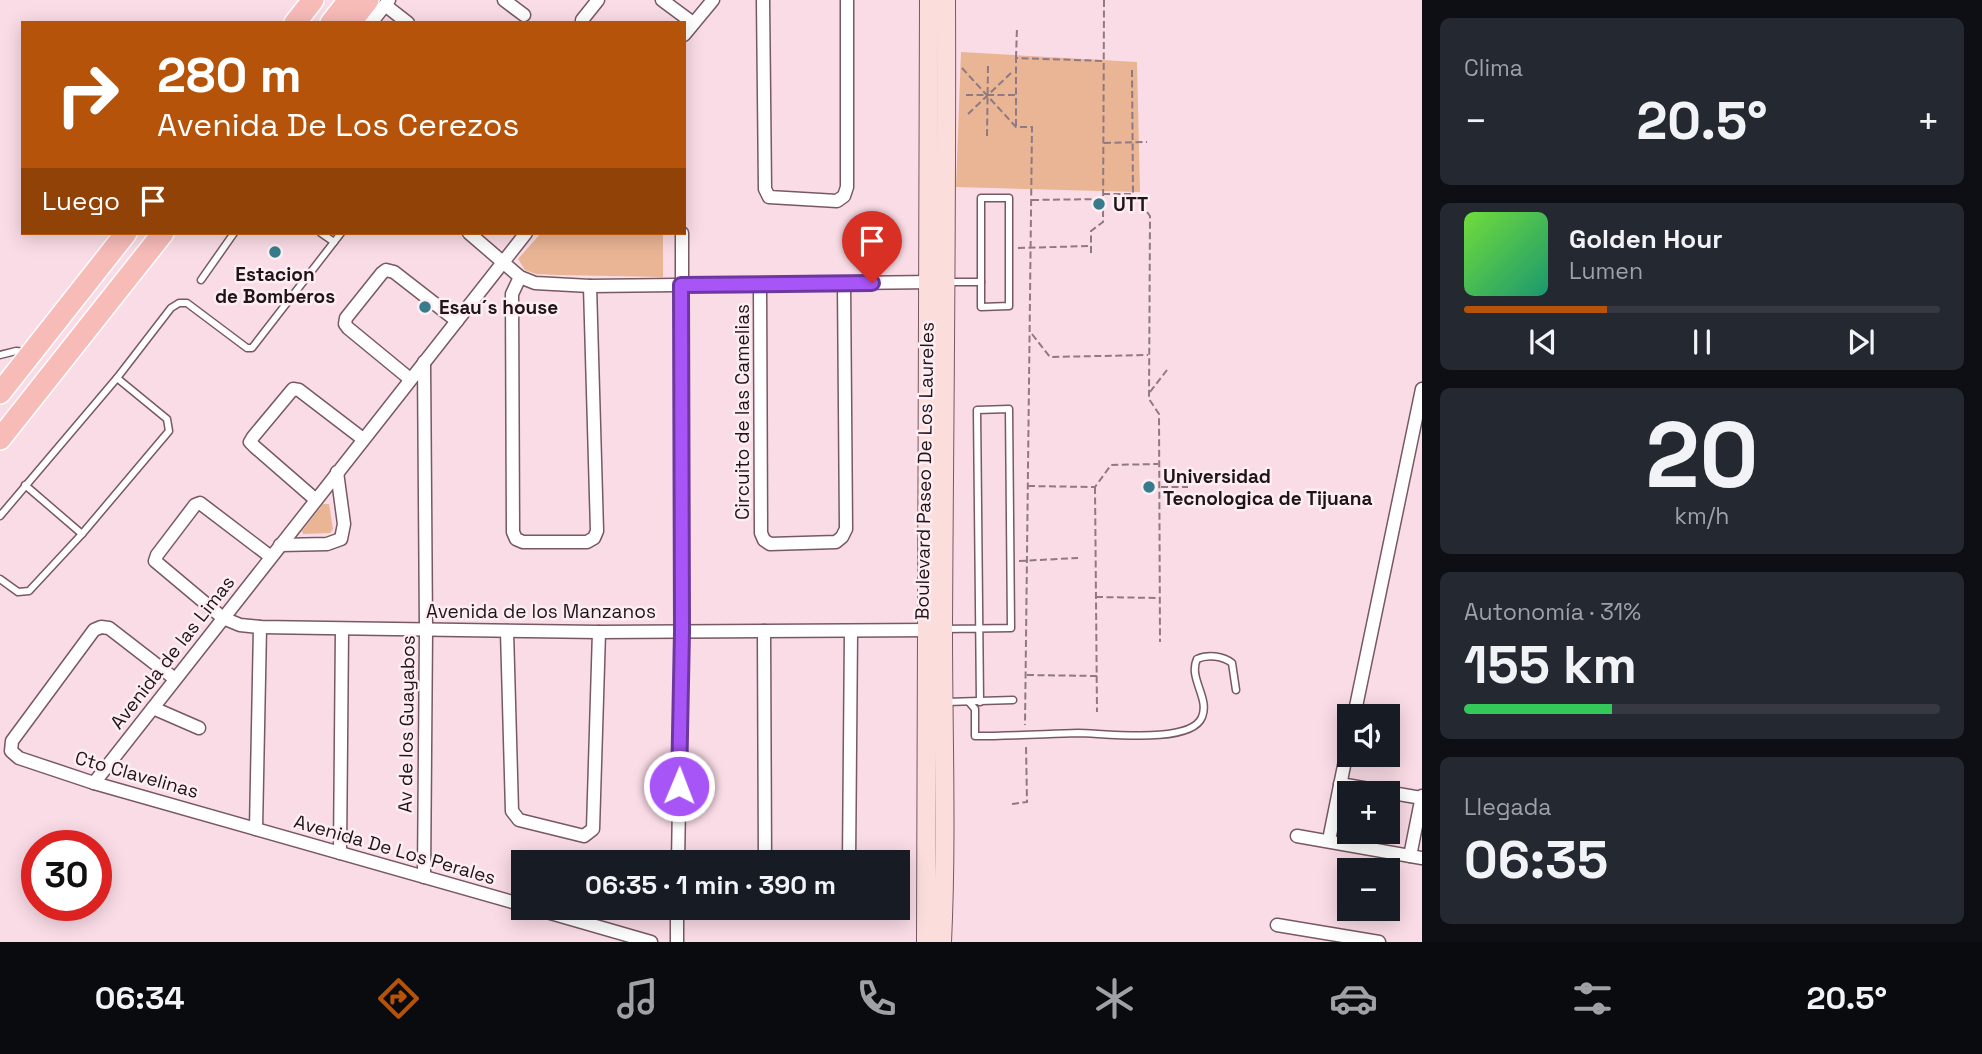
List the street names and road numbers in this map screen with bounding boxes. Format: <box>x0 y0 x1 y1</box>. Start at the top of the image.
street label: Circuito de las Camelias <box>730 304 755 520</box>
street label: Boulevard Paseo De Los Laureles <box>909 322 940 620</box>
street label: Avenida de las Limas <box>105 571 240 734</box>
street label: Avenida de los Manzanos <box>426 599 656 624</box>
street label: Av de los Guayabos <box>392 635 421 813</box>
street label: Cto Clavelinas <box>72 745 202 804</box>
street label: Avenida De Los Perales <box>291 809 499 890</box>

